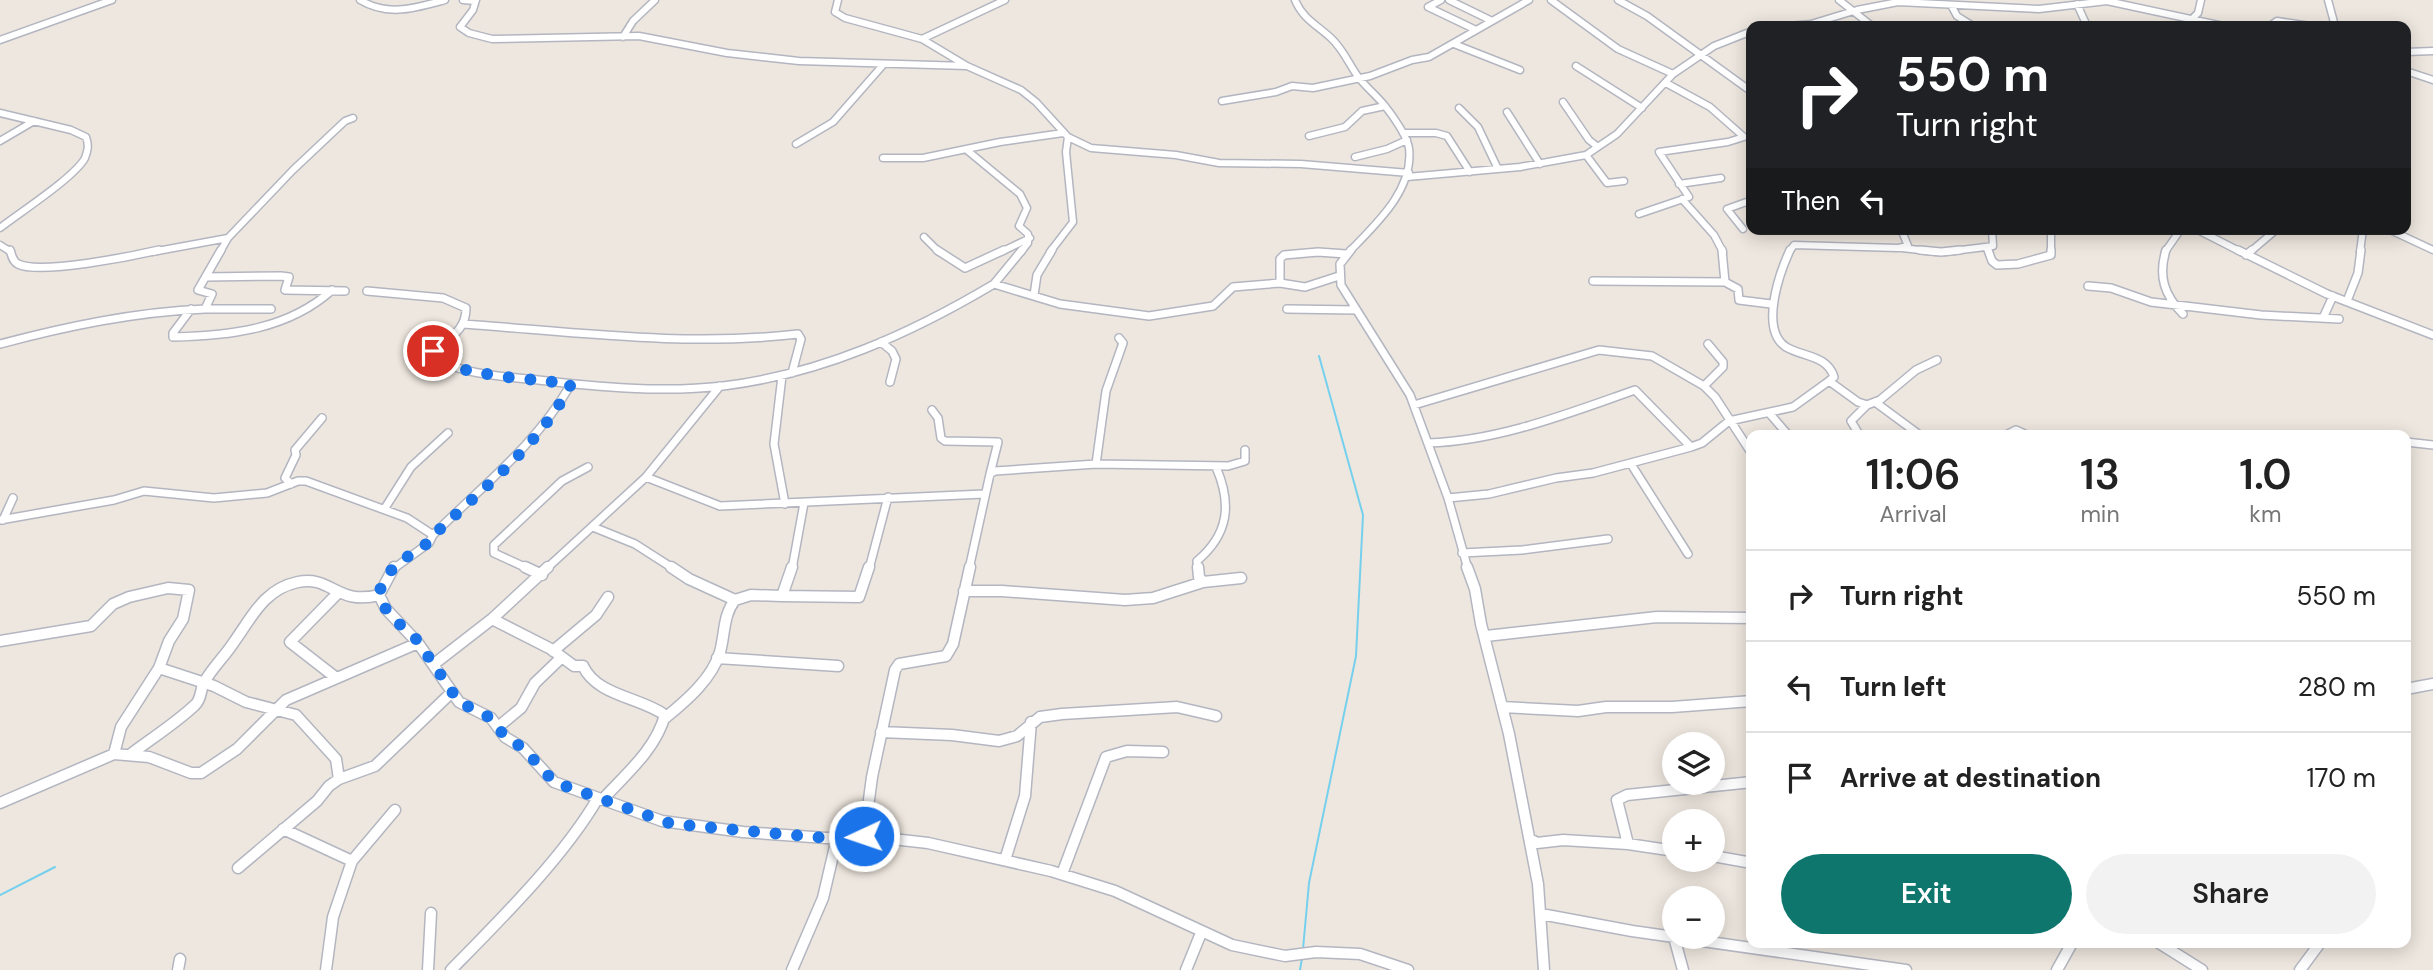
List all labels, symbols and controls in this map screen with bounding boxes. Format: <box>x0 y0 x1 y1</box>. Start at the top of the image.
text: 550 m <box>1896 42 2049 106</box>
icon: right <box>1781 49 1872 140</box>
text: Turn right <box>1896 104 2038 146</box>
icon: left <box>1854 182 1892 220</box>
text: Then <box>1781 184 1840 218</box>
pin <box>403 321 463 381</box>
icon: arrive <box>414 332 452 370</box>
text: 11:06 <box>1865 447 1961 502</box>
text: 13 <box>2080 447 2120 502</box>
text: 1.0 <box>2239 447 2292 502</box>
text: Arrival <box>1880 499 1947 529</box>
text: min <box>2080 499 2120 529</box>
text: km <box>2249 499 2281 529</box>
icon: right <box>1781 577 1819 615</box>
text: Turn right <box>1840 579 1964 613</box>
text: 550 m <box>2296 579 2376 613</box>
icon: left <box>1781 668 1819 706</box>
text: Turn left <box>1840 670 1947 704</box>
text: 280 m <box>2298 670 2376 704</box>
map controls <box>1662 732 1725 949</box>
button: layers <box>1662 732 1725 795</box>
icon: arrive <box>1781 759 1819 797</box>
text: Arrive at destination <box>1840 761 2101 795</box>
text: 170 m <box>2307 761 2376 795</box>
position arrow <box>827 799 901 873</box>
button: + <box>1662 809 1725 872</box>
button: Exit <box>1781 854 2072 934</box>
button: Share <box>2086 854 2376 934</box>
button: − <box>1662 886 1725 949</box>

